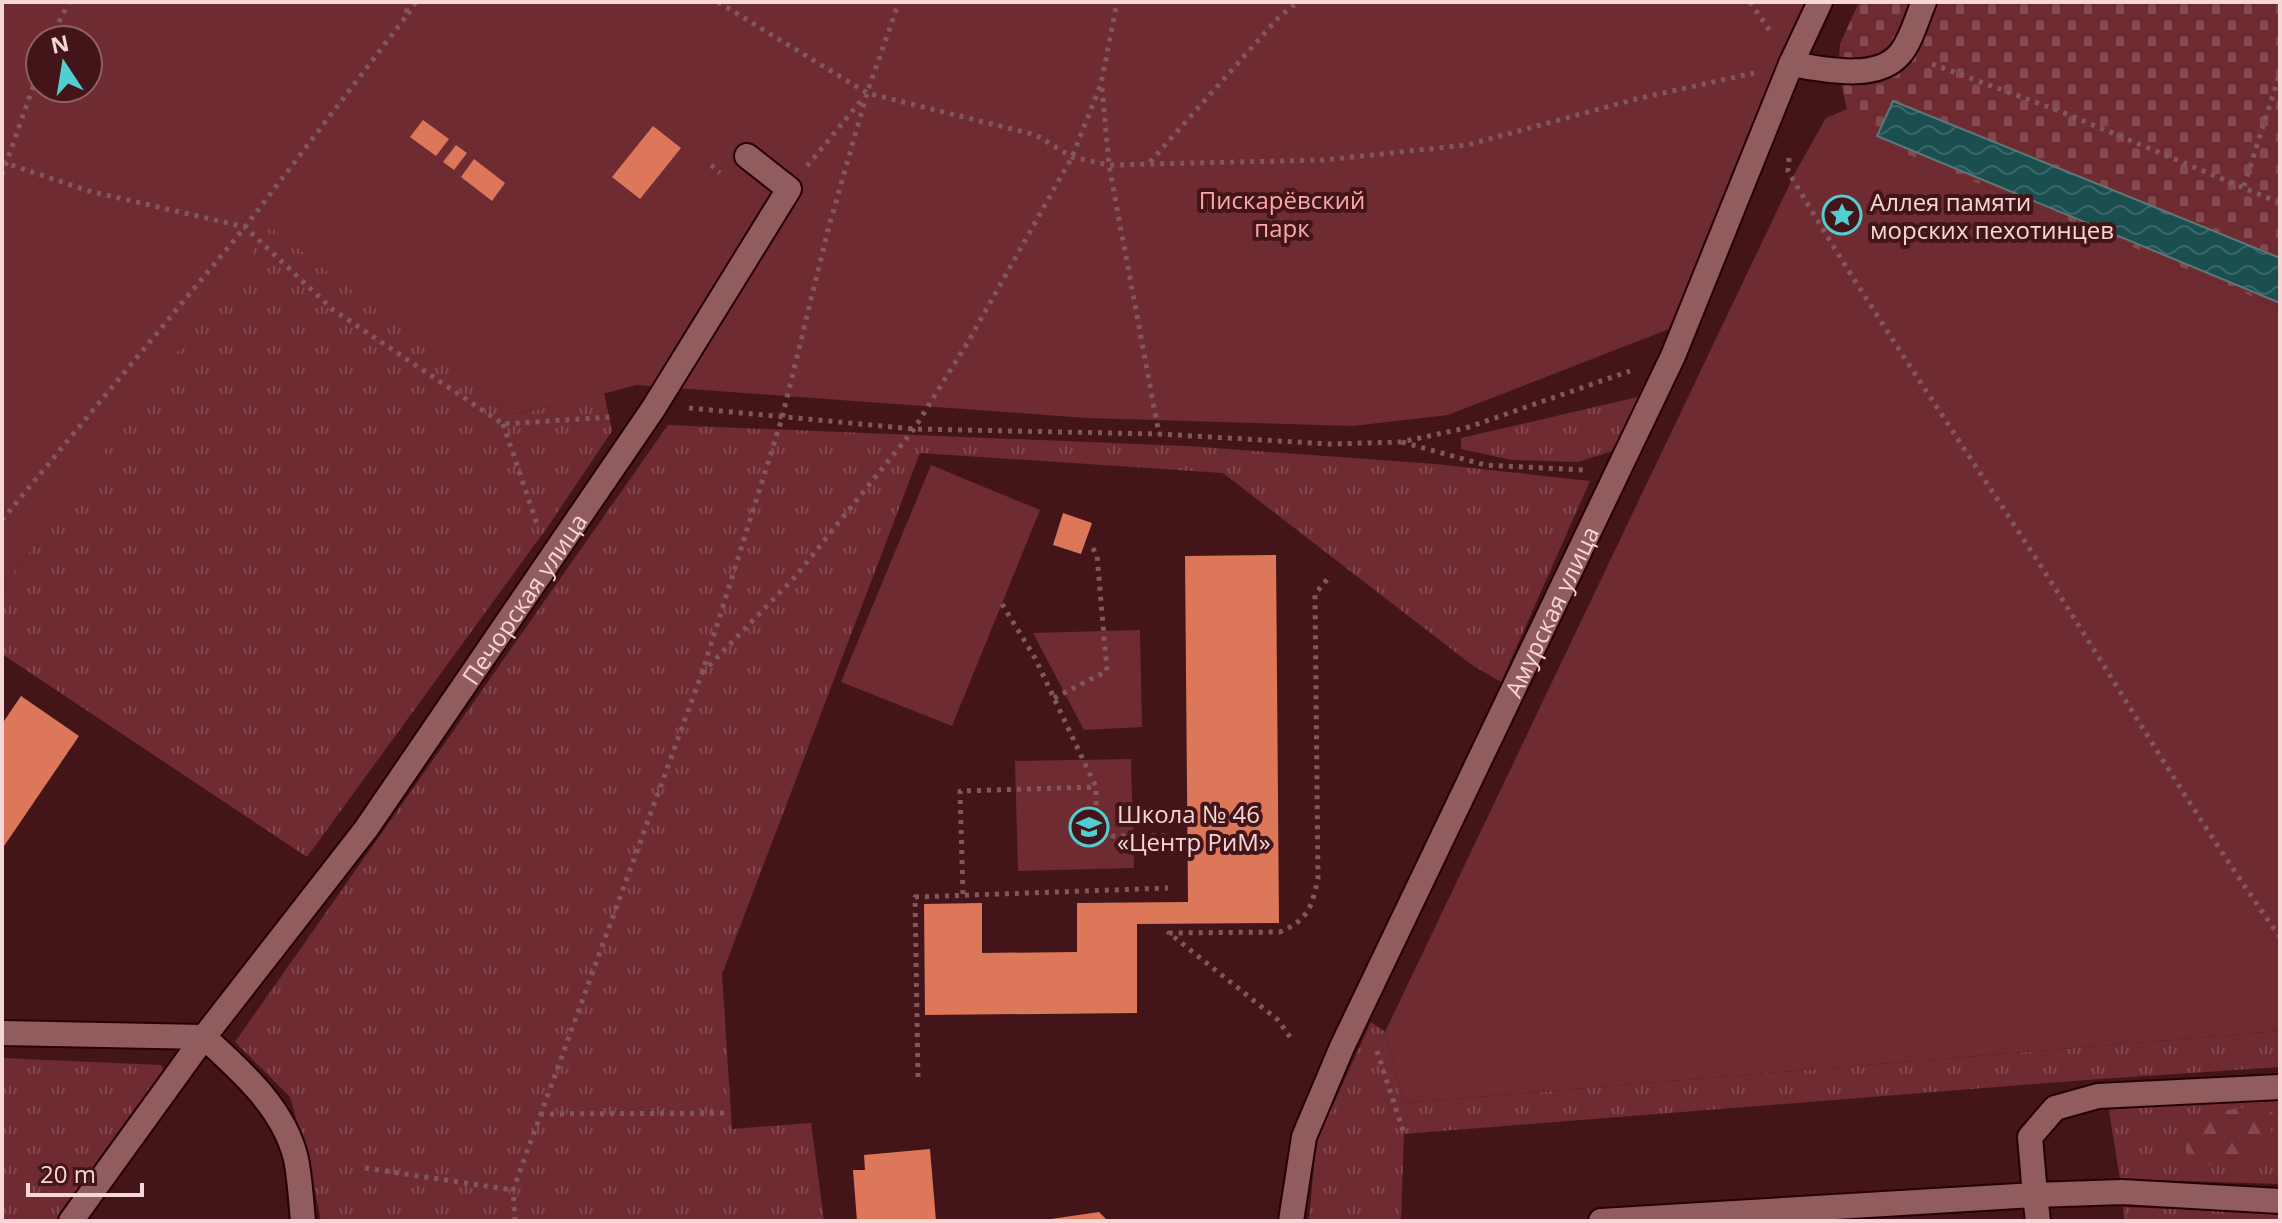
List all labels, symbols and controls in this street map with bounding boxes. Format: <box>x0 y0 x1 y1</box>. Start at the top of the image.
north arrow <box>24 24 104 104</box>
text: N <box>48 27 72 60</box>
park label: Пискарёвский парк <box>1199 183 1365 244</box>
place label: Аллея памяти морских пехотинцев <box>1870 185 2114 246</box>
place icon: Аллея памяти морских пехотинцев <box>1821 194 1863 236</box>
street label: Печорская улица <box>453 506 594 691</box>
street label: Амурская улица <box>1496 520 1606 702</box>
place label: Школа № 46 «Центр РиМ» <box>1117 797 1271 858</box>
school or university icon: Школа № 46 «Центр РиМ» <box>1068 806 1110 848</box>
scale bar <box>28 1147 142 1197</box>
text: 20 m <box>40 1157 96 1190</box>

